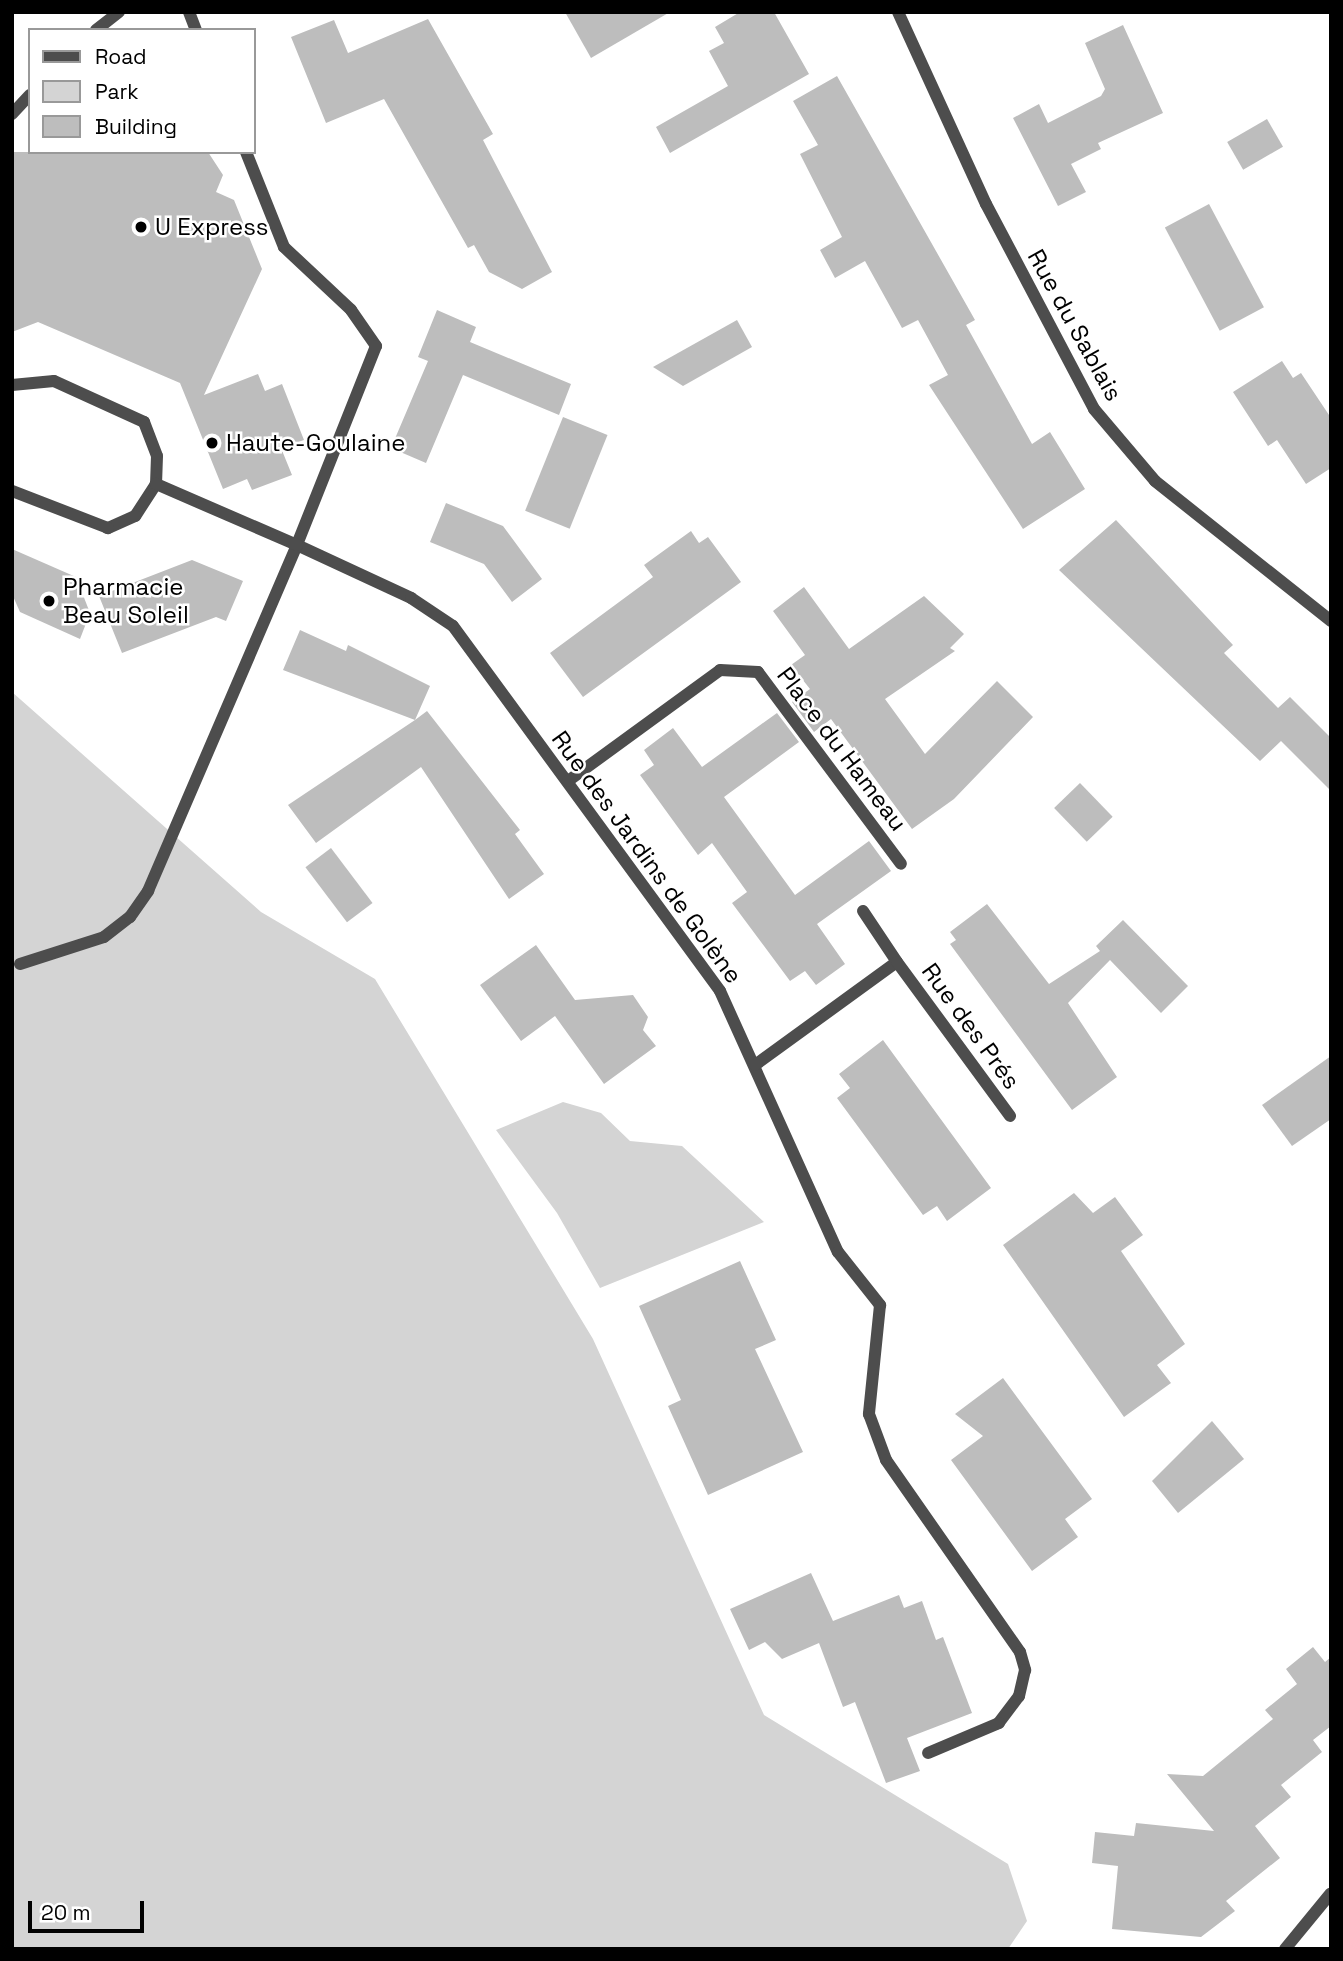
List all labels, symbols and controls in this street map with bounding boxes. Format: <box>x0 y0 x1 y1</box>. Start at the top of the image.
legend <box>28 28 256 154</box>
text: Road <box>95 43 147 70</box>
text: Park <box>95 78 139 105</box>
text: Building <box>95 113 177 140</box>
place label: U Express <box>155 213 268 241</box>
marker: U Express <box>133 219 149 235</box>
street label: Rue du Sablais <box>1022 244 1128 406</box>
place label: Haute-Goulaine <box>226 429 406 457</box>
marker: Haute-Goulaine <box>204 435 220 451</box>
place label: Pharmacie Beau Soleil <box>63 573 189 629</box>
marker: Pharmacie Beau Soleil <box>41 593 57 609</box>
street label: Place du Hameau <box>771 662 913 836</box>
street label: Rue des Jardins de Golène <box>546 725 748 989</box>
street label: Rue des Prés <box>916 957 1026 1095</box>
scale bar <box>32 1888 147 1932</box>
text: 20 m <box>41 1899 91 1926</box>

